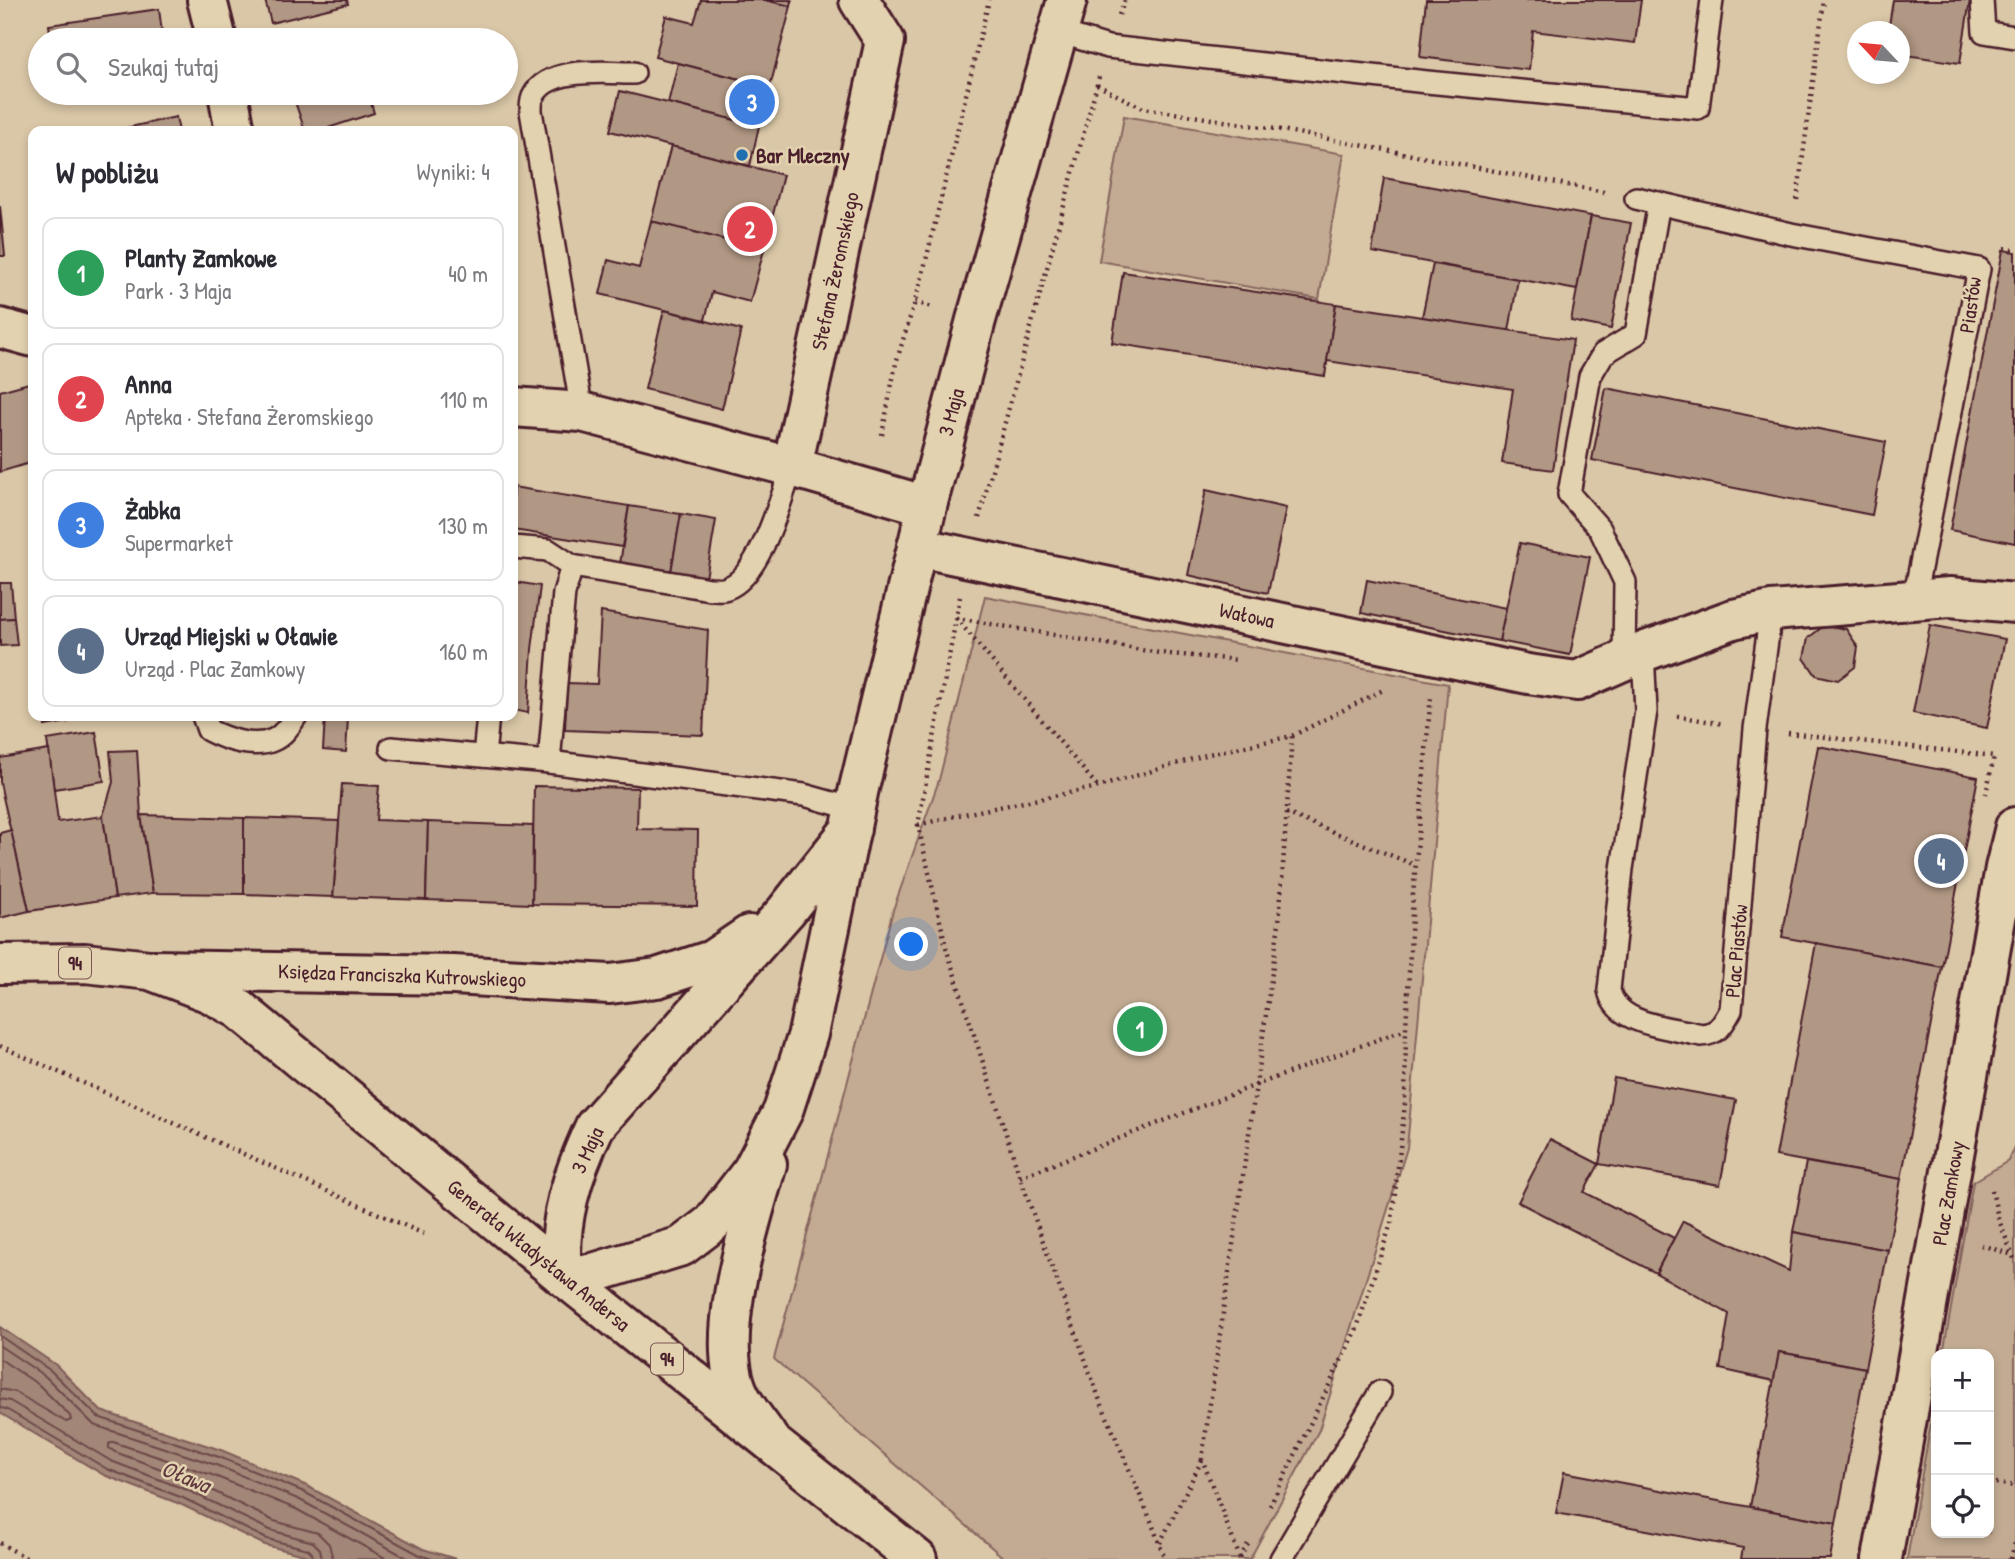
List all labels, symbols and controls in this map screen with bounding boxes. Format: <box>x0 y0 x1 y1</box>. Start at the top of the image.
north arrow <box>1847 21 1910 84</box>
search box <box>28 28 518 105</box>
icon: search <box>52 48 90 86</box>
text: Szukaj tutaj <box>108 49 219 84</box>
pin: 3 <box>729 76 775 128</box>
place label: Bar Mleczny <box>756 141 850 171</box>
marker: Bar Mleczny <box>734 147 750 163</box>
text: W pobliżu <box>56 152 158 192</box>
text: Wyniki: 4 <box>417 156 490 187</box>
street label: Stefana Żeromskiego <box>804 189 866 353</box>
pin: 2 <box>727 203 773 255</box>
text: Planty Zamkowe <box>125 240 277 275</box>
text: 1 <box>77 258 85 289</box>
text: 40 m <box>448 258 488 289</box>
text: Park · 3 Maja <box>125 275 231 306</box>
street label: Piastów <box>1952 275 1988 335</box>
text: Anna <box>125 366 171 401</box>
text: 2 <box>76 384 86 415</box>
text: 110 m <box>440 384 488 415</box>
street label: 3 Maja <box>931 385 971 439</box>
text: Apteka · Stefana Żeromskiego <box>125 401 373 432</box>
text: Żabka <box>125 492 180 527</box>
text: 3 <box>76 510 86 541</box>
text: 130 m <box>438 510 488 541</box>
text: Supermarket <box>125 527 233 558</box>
street label: Wałowa <box>1217 595 1277 635</box>
text: Urząd Miejski w Oławie <box>125 618 338 653</box>
text: 4 <box>77 636 85 667</box>
text: 160 m <box>439 636 488 667</box>
text: Urząd · Plac Zamkowy <box>125 653 305 684</box>
pin: 4 <box>1918 835 1964 887</box>
street label: Plac Piastów <box>1717 903 1755 999</box>
your location <box>894 927 928 961</box>
road number: 94 <box>59 948 91 979</box>
street label: Księdza Franciszka Kutrowskiego <box>277 956 527 994</box>
pin: 1 <box>1117 1003 1163 1055</box>
street label: 3 Maja <box>564 1122 610 1178</box>
street label: Plac Zamkowy <box>1925 1138 1971 1248</box>
street label: Generała Władysława Andersa <box>441 1172 637 1338</box>
road number: 94 <box>651 1344 683 1374</box>
map controls <box>1931 1349 1994 1538</box>
button: + <box>1931 1349 1994 1412</box>
button: − <box>1931 1412 1994 1475</box>
water label: Oława <box>157 1452 217 1501</box>
button: locate <box>1931 1475 1994 1538</box>

